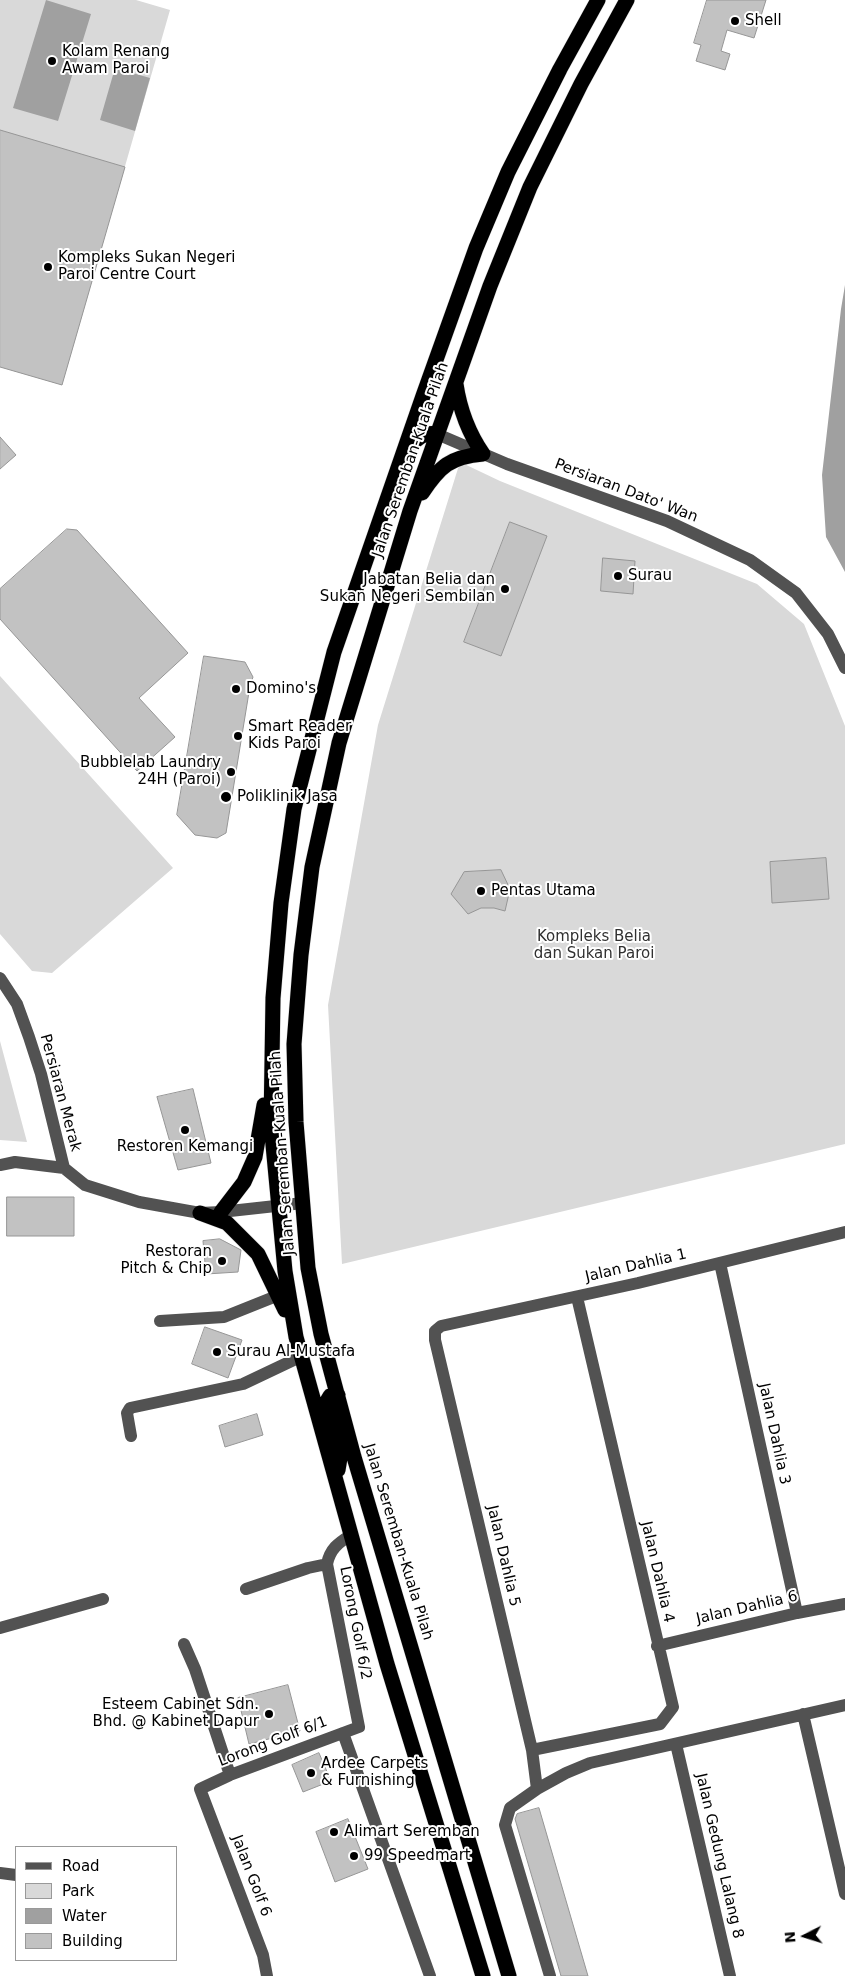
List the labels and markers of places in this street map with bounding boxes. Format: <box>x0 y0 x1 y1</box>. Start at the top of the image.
place label: Shell <box>745 12 782 30</box>
marker: Shell <box>729 15 741 27</box>
place label: Kolam Renang Awam Paroi <box>62 43 170 78</box>
marker: Kolam Renang Awam Paroi <box>46 55 58 67</box>
place label: Kompleks Sukan Negeri Paroi Centre Court <box>58 249 236 284</box>
marker: Kompleks Sukan Negeri Paroi Centre Court <box>42 261 54 273</box>
place label: Surau <box>628 567 672 585</box>
marker: Surau <box>612 570 624 582</box>
place label: Jabatan Belia dan Sukan Negeri Sembilan <box>320 571 495 606</box>
marker: Jabatan Belia dan Sukan Negeri Sembilan <box>499 583 511 595</box>
place label: Domino's <box>246 680 316 698</box>
marker: Domino's <box>230 683 242 695</box>
place label: Smart Reader Kids Paroi <box>248 718 351 753</box>
marker: Smart Reader Kids Paroi <box>232 730 244 742</box>
place label: Bubblelab Laundry 24H (Paroi) <box>80 754 221 789</box>
marker: Bubblelab Laundry 24H (Paroi) <box>225 766 237 778</box>
place label: Poliklinik Jasa <box>237 788 338 806</box>
marker: Poliklinik Jasa <box>219 790 233 804</box>
place label: Pentas Utama <box>491 882 596 900</box>
marker: Pentas Utama <box>475 885 487 897</box>
marker: Restoren Kemangi <box>179 1124 191 1136</box>
place label: Restoren Kemangi <box>117 1138 253 1156</box>
place label: Restoran Pitch & Chip <box>121 1243 212 1278</box>
marker: Restoran Pitch & Chip <box>216 1255 228 1267</box>
place label: Surau Al-Mustafa <box>227 1343 355 1361</box>
marker: Surau Al-Mustafa <box>211 1346 223 1358</box>
place label: Esteem Cabinet Sdn. Bhd. @ Kabinet Dapur <box>93 1696 259 1731</box>
marker: Esteem Cabinet Sdn. Bhd. @ Kabinet Dapur <box>263 1708 275 1720</box>
place label: Ardee Carpets & Furnishing <box>321 1755 428 1790</box>
marker: Ardee Carpets & Furnishing <box>305 1767 317 1779</box>
place label: Alimart Seremban <box>344 1823 480 1841</box>
marker: Alimart Seremban <box>328 1826 340 1838</box>
place label: 99 Speedmart <box>364 1847 471 1865</box>
marker: 99 Speedmart <box>348 1850 360 1862</box>

